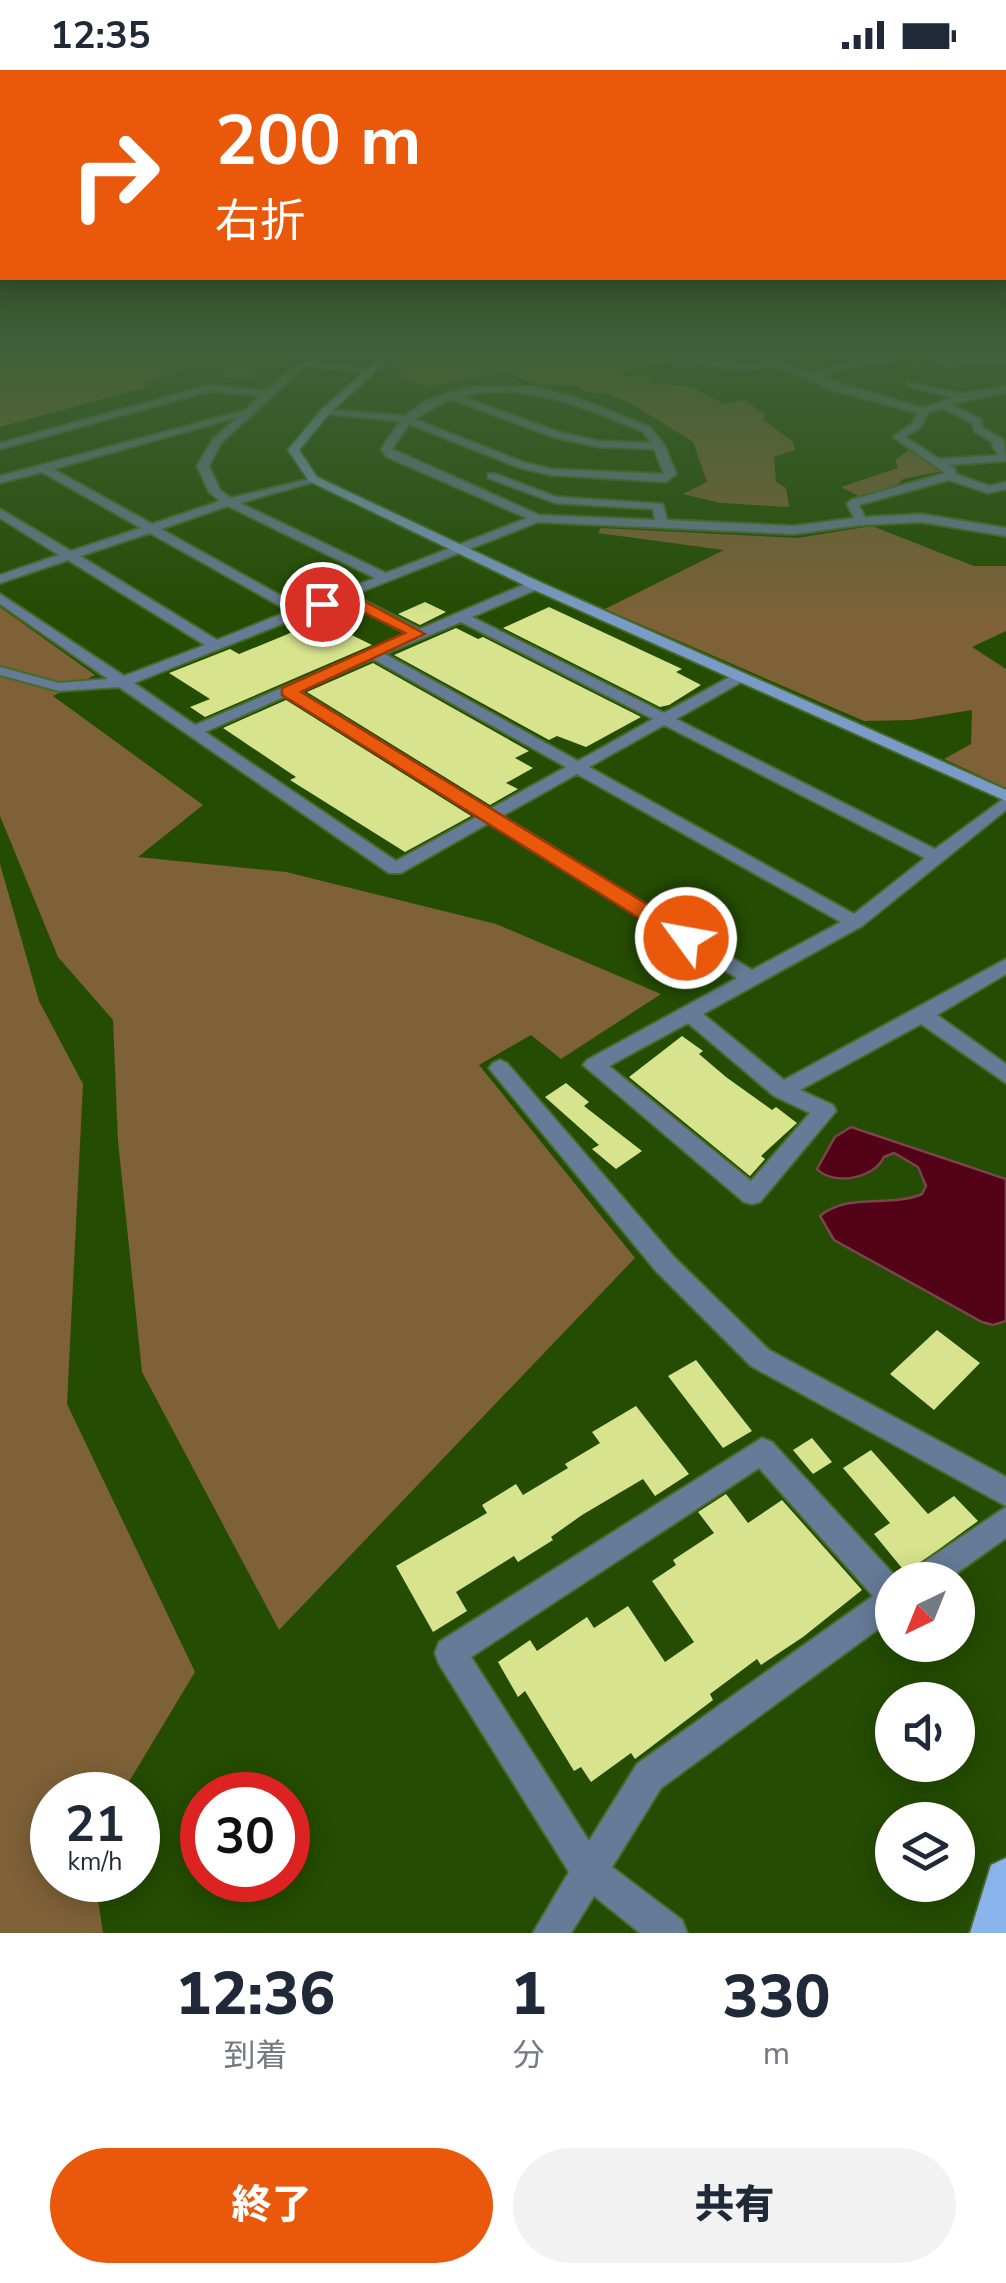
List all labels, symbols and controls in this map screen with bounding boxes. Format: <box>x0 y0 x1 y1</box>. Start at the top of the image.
text: 12:35 <box>50 10 151 61</box>
text: 200 m <box>215 93 421 189</box>
icon: right <box>50 110 180 240</box>
text: 右折 <box>215 191 305 252</box>
pin <box>280 562 365 647</box>
icon: arrive <box>295 577 350 632</box>
position arrow <box>634 886 738 990</box>
north arrow <box>875 1562 975 1662</box>
map controls <box>875 1562 975 1902</box>
button: sound <box>875 1682 975 1782</box>
speed limit sign: 30 <box>180 1772 310 1902</box>
text: 21 <box>65 1790 125 1859</box>
button: layers <box>875 1802 975 1902</box>
text: km/h <box>67 1845 123 1879</box>
text: 12:36 <box>176 1953 335 2035</box>
text: 1 <box>511 1953 547 2035</box>
text: 330 <box>722 1956 830 2038</box>
text: m <box>763 2032 790 2075</box>
text: 到着 <box>223 2034 287 2077</box>
text: 分 <box>513 2034 545 2077</box>
button: 終了 <box>50 2148 493 2263</box>
button: 共有 <box>513 2148 956 2263</box>

